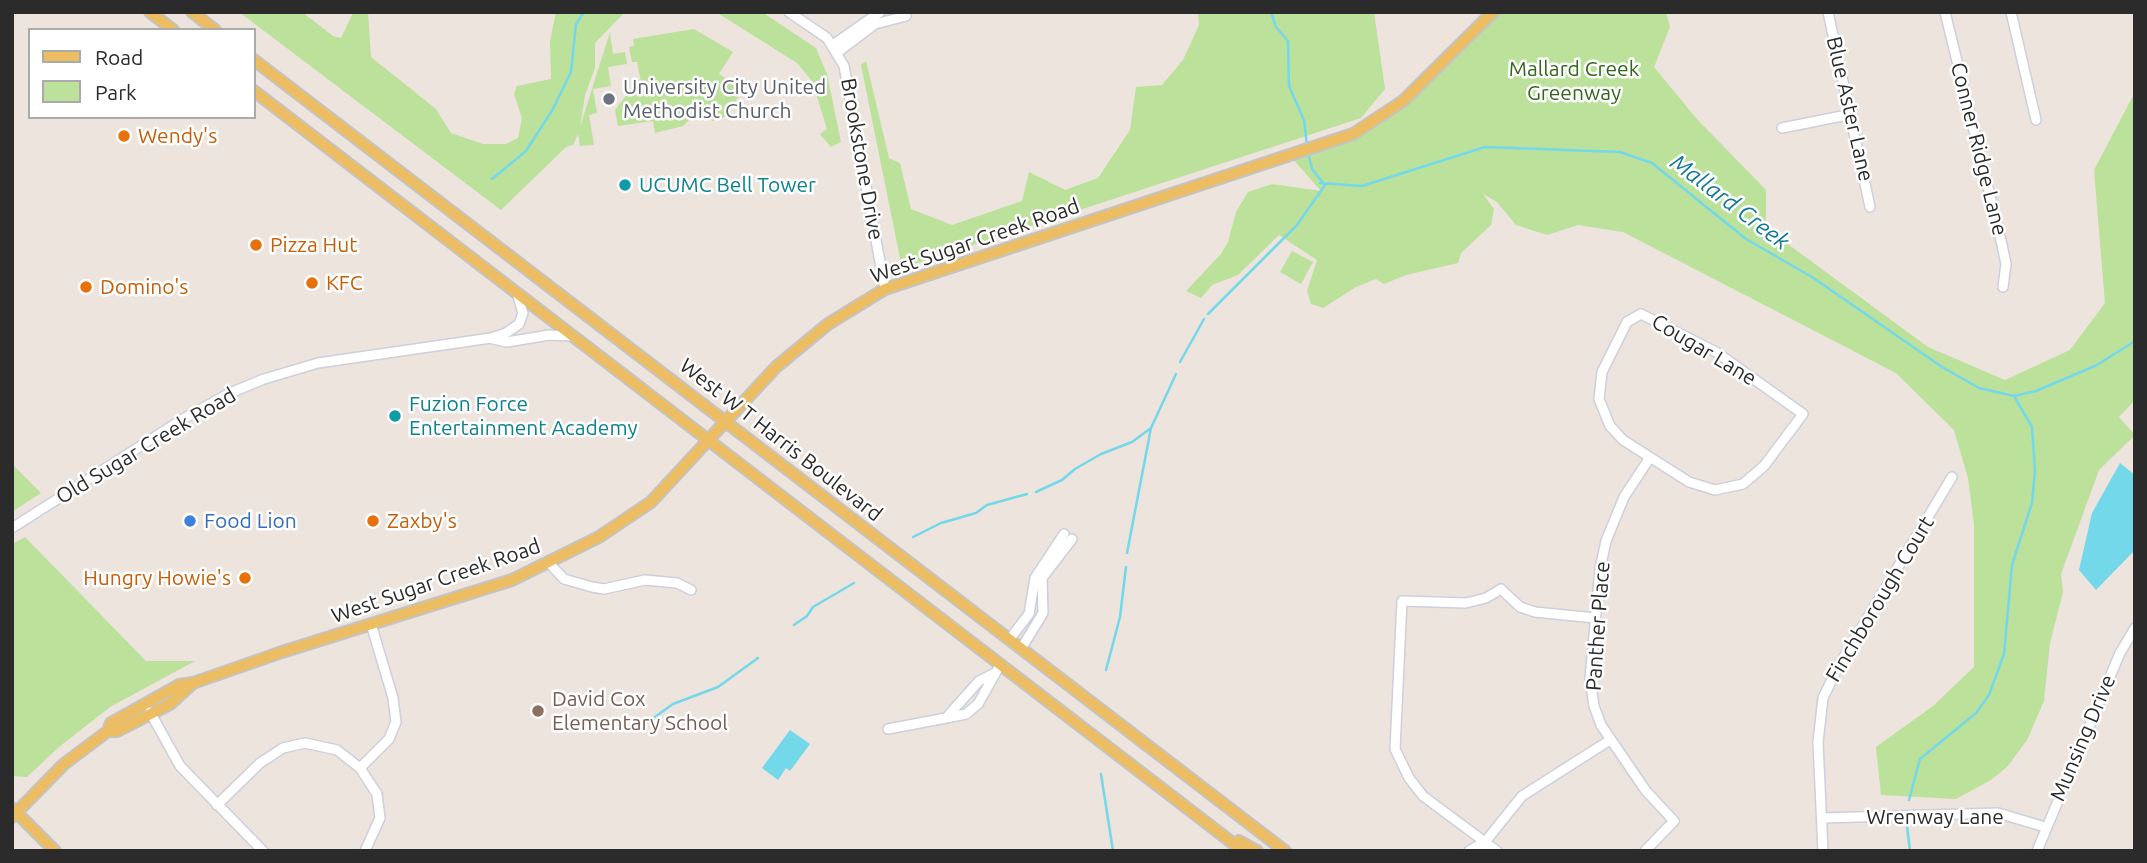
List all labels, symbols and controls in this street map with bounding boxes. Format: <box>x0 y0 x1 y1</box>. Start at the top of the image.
legend <box>28 28 256 119</box>
street label: Blue Aster Lane <box>1821 34 1879 184</box>
text: Road <box>95 45 143 69</box>
park label: Mallard Creek Greenway <box>1509 56 1639 106</box>
street label: Conner Ridge Lane <box>1945 60 2013 238</box>
place label: University City United Methodist Church <box>623 74 826 124</box>
street label: Brookstone Drive <box>835 76 889 242</box>
text: Park <box>95 80 137 104</box>
marker: University City United Methodist Church <box>601 91 617 107</box>
place label: Wendy's <box>138 123 217 149</box>
marker: Wendy's <box>116 128 132 144</box>
water label: Mallard Creek <box>1665 148 1795 256</box>
place label: UCUMC Bell Tower <box>639 172 816 198</box>
marker: UCUMC Bell Tower <box>617 177 633 193</box>
street label: West Sugar Creek Road <box>867 193 1083 289</box>
place label: Pizza Hut <box>270 232 357 258</box>
marker: Pizza Hut <box>248 237 264 253</box>
place label: KFC <box>326 270 363 296</box>
place label: Domino's <box>100 274 188 300</box>
marker: KFC <box>304 275 320 291</box>
marker: Domino's <box>78 279 94 295</box>
street label: Cougar Lane <box>1647 309 1761 391</box>
street label: West W T Harris Boulevard <box>675 353 887 527</box>
street label: Old Sugar Creek Road <box>52 382 240 510</box>
place label: Fuzion Force Entertainment Academy <box>409 391 638 441</box>
marker: Fuzion Force Entertainment Academy <box>387 408 403 424</box>
place label: Food Lion <box>204 508 297 534</box>
place label: Zaxby's <box>387 508 457 534</box>
street label: Finchborough Court <box>1821 512 1939 686</box>
marker: Food Lion <box>182 513 198 529</box>
marker: Zaxby's <box>365 513 381 529</box>
street label: West Sugar Creek Road <box>328 533 544 629</box>
street label: Panther Place <box>1581 560 1615 692</box>
place label: Hungry Howie's <box>83 565 231 591</box>
marker: Hungry Howie's <box>237 570 253 586</box>
street label: Munsing Drive <box>2045 671 2121 805</box>
place label: David Cox Elementary School <box>552 686 728 736</box>
marker: David Cox Elementary School <box>530 703 546 719</box>
street label: Wrenway Lane <box>1866 804 2004 830</box>

